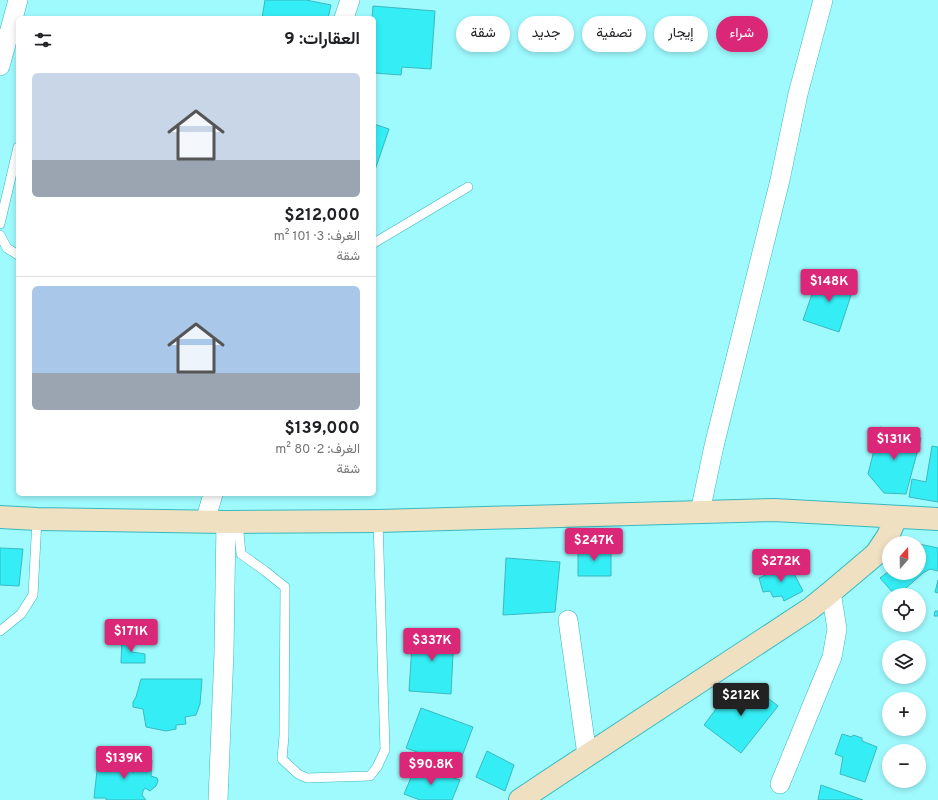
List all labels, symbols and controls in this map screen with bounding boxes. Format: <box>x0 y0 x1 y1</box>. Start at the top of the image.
chip: شقة <box>456 16 510 52</box>
chip: جديد <box>518 16 574 52</box>
chip: تصفية <box>582 16 646 52</box>
chip: إيجار <box>654 16 708 52</box>
chip: شراء <box>716 16 768 52</box>
icon: filters <box>32 29 54 51</box>
text: العقارات: 9 <box>284 29 360 51</box>
icon: home <box>160 99 232 171</box>
text: $212,000 <box>284 205 360 227</box>
text: الغرف: 3 · 101 m² <box>274 229 360 245</box>
text: شقة <box>337 249 360 265</box>
pin: $148K <box>801 269 857 303</box>
text: $148K <box>810 274 848 290</box>
icon: home <box>160 312 232 384</box>
text: $139,000 <box>284 418 360 440</box>
pin: $131K <box>866 427 922 461</box>
text: $131K <box>876 432 912 448</box>
text: الغرف: 2 · 80 m² <box>275 442 360 458</box>
text: شقة <box>337 462 360 478</box>
pin: $247K <box>566 528 622 562</box>
text: $247K <box>574 533 614 549</box>
north arrow <box>882 536 926 580</box>
map controls <box>882 536 926 788</box>
pin: $272K <box>753 549 809 583</box>
text: $272K <box>761 554 801 570</box>
button: locate <box>882 588 926 632</box>
pin: $171K <box>103 619 159 653</box>
text: $171K <box>114 624 148 640</box>
pin: $337K <box>404 628 460 662</box>
text: $337K <box>412 633 452 649</box>
button: layers <box>882 640 926 684</box>
pin: $212K <box>713 683 769 717</box>
text: $212K <box>722 688 760 704</box>
button: + <box>882 692 926 736</box>
button: − <box>882 744 926 788</box>
pin: $139K <box>96 746 152 780</box>
text: $139K <box>105 751 143 767</box>
pin: $90.8K <box>398 752 464 786</box>
text: $90.8K <box>409 757 453 773</box>

